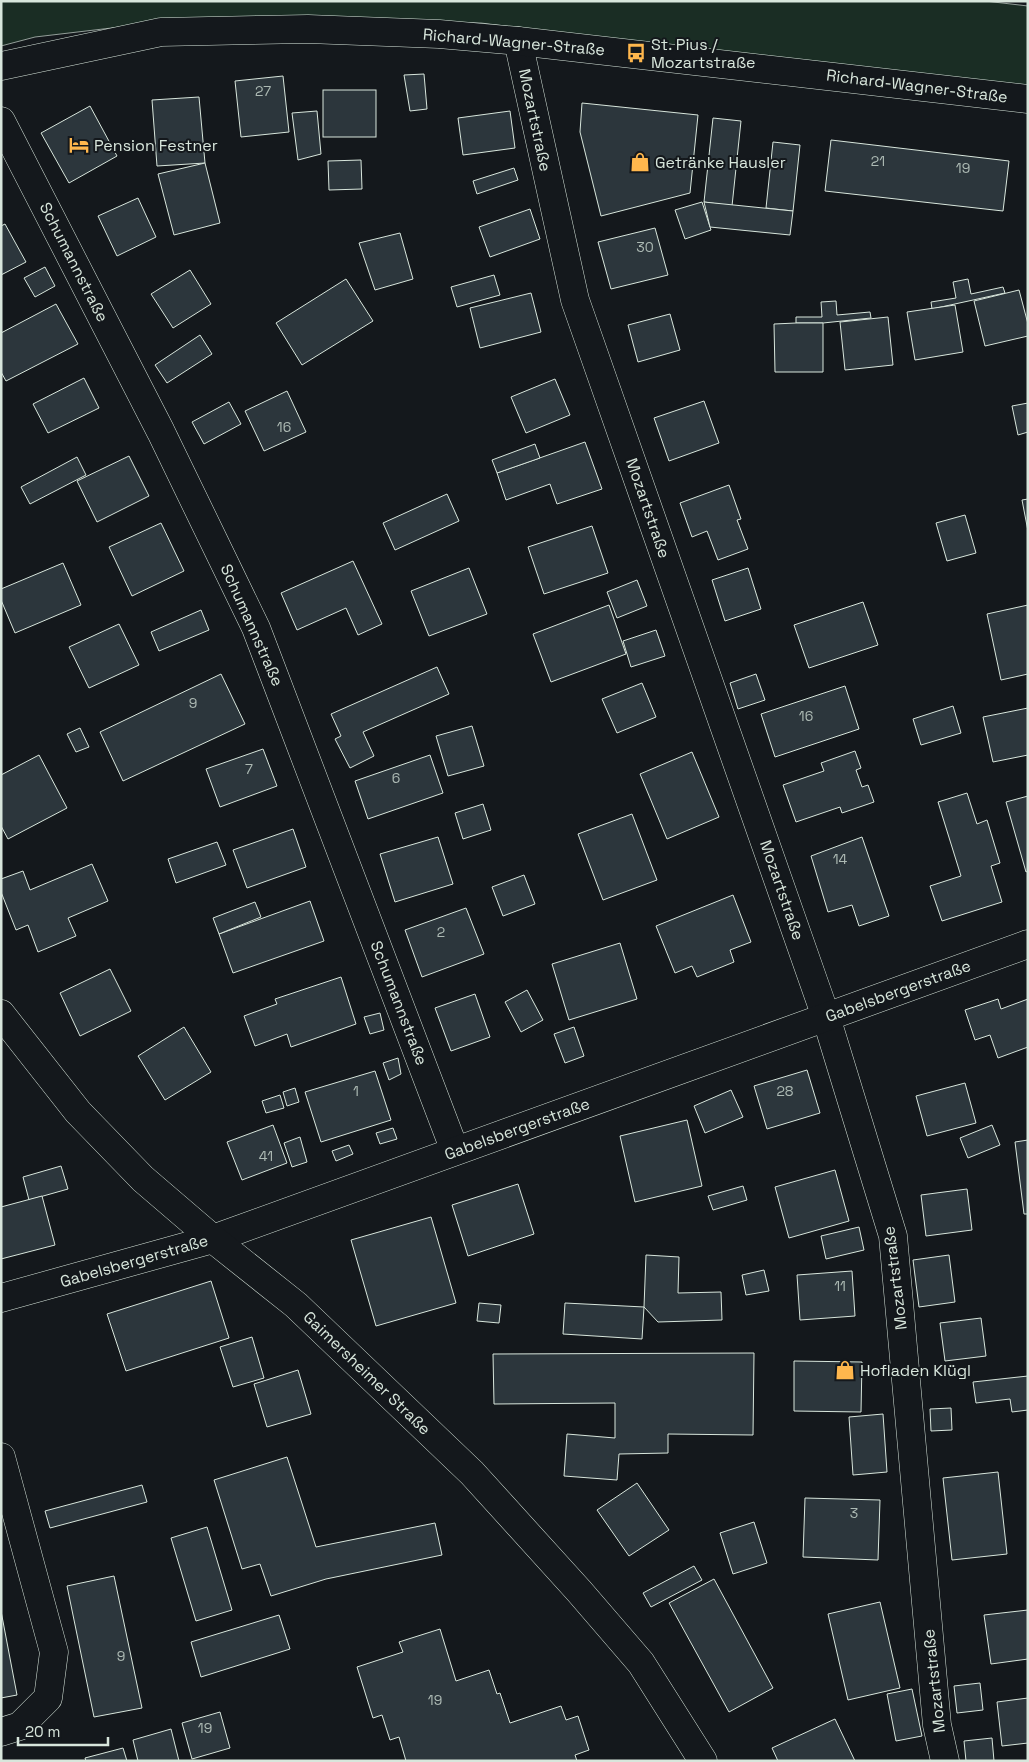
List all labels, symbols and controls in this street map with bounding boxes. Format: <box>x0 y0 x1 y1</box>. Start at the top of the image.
street label: Richard-Wagner-Straße <box>422 24 606 60</box>
place label: St. Pius / Mozartstraße <box>651 34 755 73</box>
bus stop icon: St. Pius / Mozartstraße <box>625 42 647 64</box>
street label: Richard-Wagner-Straße <box>825 64 1009 108</box>
street label: Mozartstraße <box>514 67 556 173</box>
house number: 27 <box>255 82 271 100</box>
hotel icon: Pension Festner <box>68 134 90 156</box>
place label: Pension Festner <box>94 135 218 156</box>
shop icon: Getränke Hausler <box>629 151 651 173</box>
place label: Getränke Hausler <box>655 152 786 173</box>
house number: 21 <box>871 152 885 170</box>
house number: 19 <box>956 159 970 177</box>
street label: Schumannstraße <box>35 199 113 325</box>
house number: 30 <box>636 238 654 256</box>
house number: 16 <box>277 418 291 436</box>
street label: Mozartstraße <box>621 455 675 561</box>
street label: Schumannstraße <box>216 561 288 689</box>
house number: 9 <box>189 694 197 712</box>
house number: 16 <box>799 707 813 725</box>
house number: 7 <box>245 760 253 778</box>
house number: 6 <box>392 769 400 787</box>
street label: Mozartstraße <box>755 837 809 943</box>
house number: 14 <box>833 850 848 868</box>
house number: 2 <box>437 923 445 941</box>
street label: Schumannstraße <box>366 938 432 1068</box>
street label: Gabelsbergerstraße <box>822 955 974 1027</box>
house number: 1 <box>353 1082 359 1100</box>
house number: 28 <box>776 1082 794 1100</box>
street label: Gabelsbergerstraße <box>441 1093 593 1165</box>
house number: 41 <box>259 1147 273 1165</box>
street label: Mozartstraße <box>878 1225 912 1331</box>
street label: Gabelsbergerstraße <box>58 1230 210 1292</box>
house number: 11 <box>834 1277 846 1295</box>
street label: Gaimersheimer Straße <box>299 1307 435 1439</box>
shop icon: Hofladen Klügl <box>834 1359 856 1381</box>
place label: Hofladen Klügl <box>860 1360 971 1381</box>
house number: 3 <box>850 1504 858 1522</box>
street label: Mozartstraße <box>918 1628 950 1734</box>
house number: 9 <box>117 1647 125 1665</box>
house number: 19 <box>428 1691 442 1709</box>
scale bar <box>18 1714 108 1746</box>
house number: 19 <box>198 1719 212 1737</box>
text: 20 m <box>25 1722 60 1741</box>

